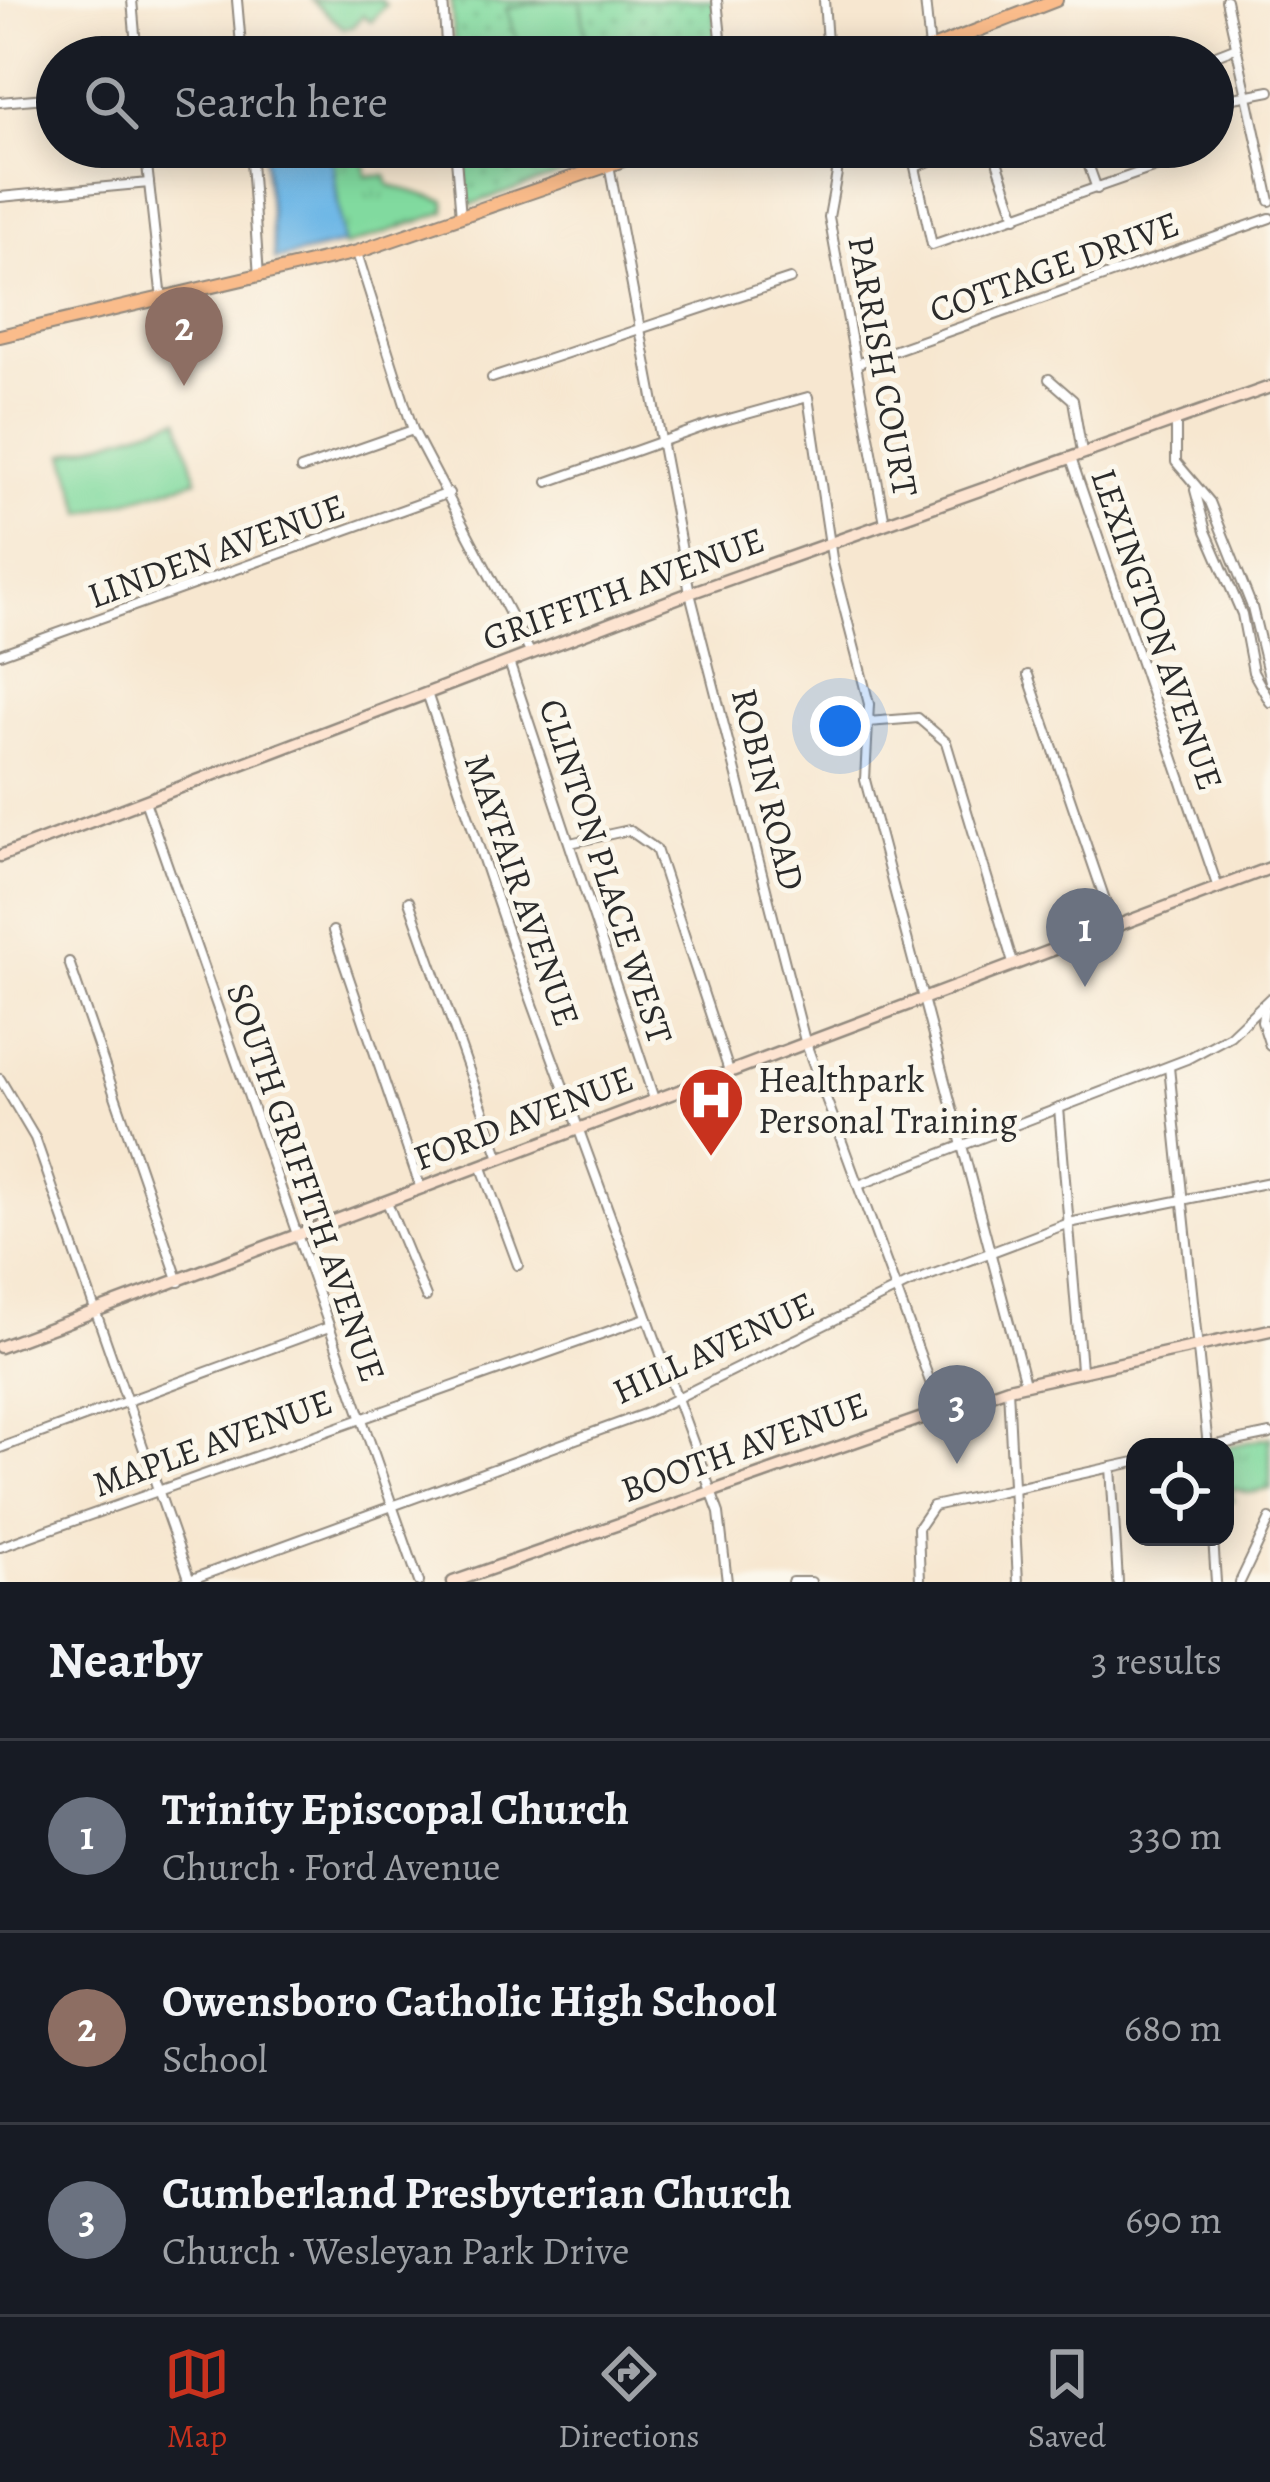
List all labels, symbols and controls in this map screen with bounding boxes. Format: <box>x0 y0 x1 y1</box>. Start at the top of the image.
search box <box>36 36 1234 168</box>
icon: search <box>78 69 144 135</box>
text: Search here <box>174 71 388 133</box>
street label: COTTAGE DRIVE <box>923 199 1186 334</box>
street label: PARRISH COURT <box>837 232 931 500</box>
pin: 2 <box>145 287 223 386</box>
street label: LEXINGTON AVENUE <box>1080 462 1236 796</box>
street label: LINDEN AVENUE <box>81 481 352 620</box>
street label: GRIFFITH AVENUE <box>475 515 771 662</box>
street label: ROBIN ROAD <box>720 683 817 895</box>
street label: CLINTON PLACE WEST <box>528 693 685 1050</box>
your location <box>810 696 870 756</box>
street label: MAYFAIR AVENUE <box>453 748 592 1033</box>
pin: 1 <box>1046 888 1124 987</box>
street label: SOUTH GRIFFITH AVENUE <box>215 976 398 1388</box>
street label: FORD AVENUE <box>406 1053 640 1182</box>
place label: Healthpark Personal Training <box>758 1055 1018 1145</box>
hospital icon: Healthpark Personal Training <box>676 1065 746 1159</box>
street label: HILL AVENUE <box>604 1279 822 1416</box>
pin: 3 <box>918 1365 996 1464</box>
street label: MAPLE AVENUE <box>86 1376 339 1509</box>
street label: BOOTH AVENUE <box>614 1379 874 1514</box>
map controls <box>1126 1438 1234 1546</box>
button: locate <box>1126 1438 1234 1546</box>
text: Nearby <box>48 1625 202 1695</box>
text: 3 results <box>1091 1634 1222 1687</box>
text: Trinity Episcopal Church <box>162 1778 629 1840</box>
text: 1 <box>80 1809 94 1862</box>
text: 330 m <box>1129 1809 1222 1862</box>
text: Church · Ford Avenue <box>162 1840 500 1893</box>
text: Owensboro Catholic High School <box>162 1970 777 2032</box>
text: 2 <box>78 2001 96 2054</box>
text: 680 m <box>1124 2001 1222 2054</box>
text: School <box>162 2032 268 2085</box>
text: Cumberland Presbyterian Church <box>162 2162 792 2224</box>
text: 3 <box>79 2193 95 2246</box>
text: 690 m <box>1125 2193 1222 2246</box>
text: Church · Wesleyan Park Drive <box>162 2224 630 2277</box>
tab: Map <box>164 2341 230 2458</box>
tab: Directions <box>558 2341 700 2458</box>
tab: Saved <box>1028 2341 1106 2458</box>

